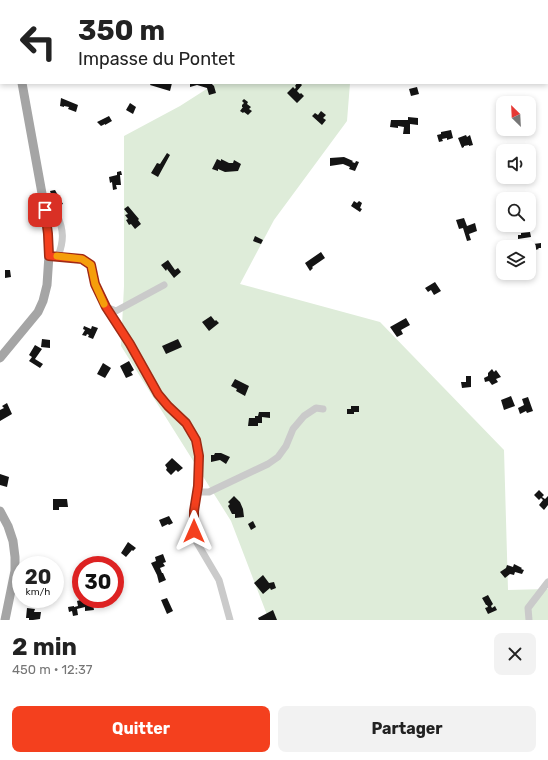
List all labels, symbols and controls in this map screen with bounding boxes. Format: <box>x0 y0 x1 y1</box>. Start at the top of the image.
text: 350 m <box>78 14 165 47</box>
icon: left <box>12 16 64 68</box>
text: Impasse du Pontet <box>78 48 235 70</box>
north arrow <box>496 96 536 136</box>
map controls <box>496 96 536 280</box>
button: sound <box>496 144 536 184</box>
button: search <box>496 192 536 232</box>
pin <box>28 193 62 227</box>
icon: arrive <box>34 199 56 221</box>
button: layers <box>496 240 536 280</box>
position arrow <box>173 510 215 552</box>
speed limit sign: 30 <box>72 556 124 608</box>
text: 20 <box>25 565 51 589</box>
text: km/h <box>26 586 50 598</box>
text: 2 min <box>12 633 77 661</box>
button: close <box>494 633 536 675</box>
text: 450 m · 12:37 <box>12 662 92 677</box>
button: Quitter <box>12 706 270 752</box>
button: Partager <box>278 706 536 752</box>

